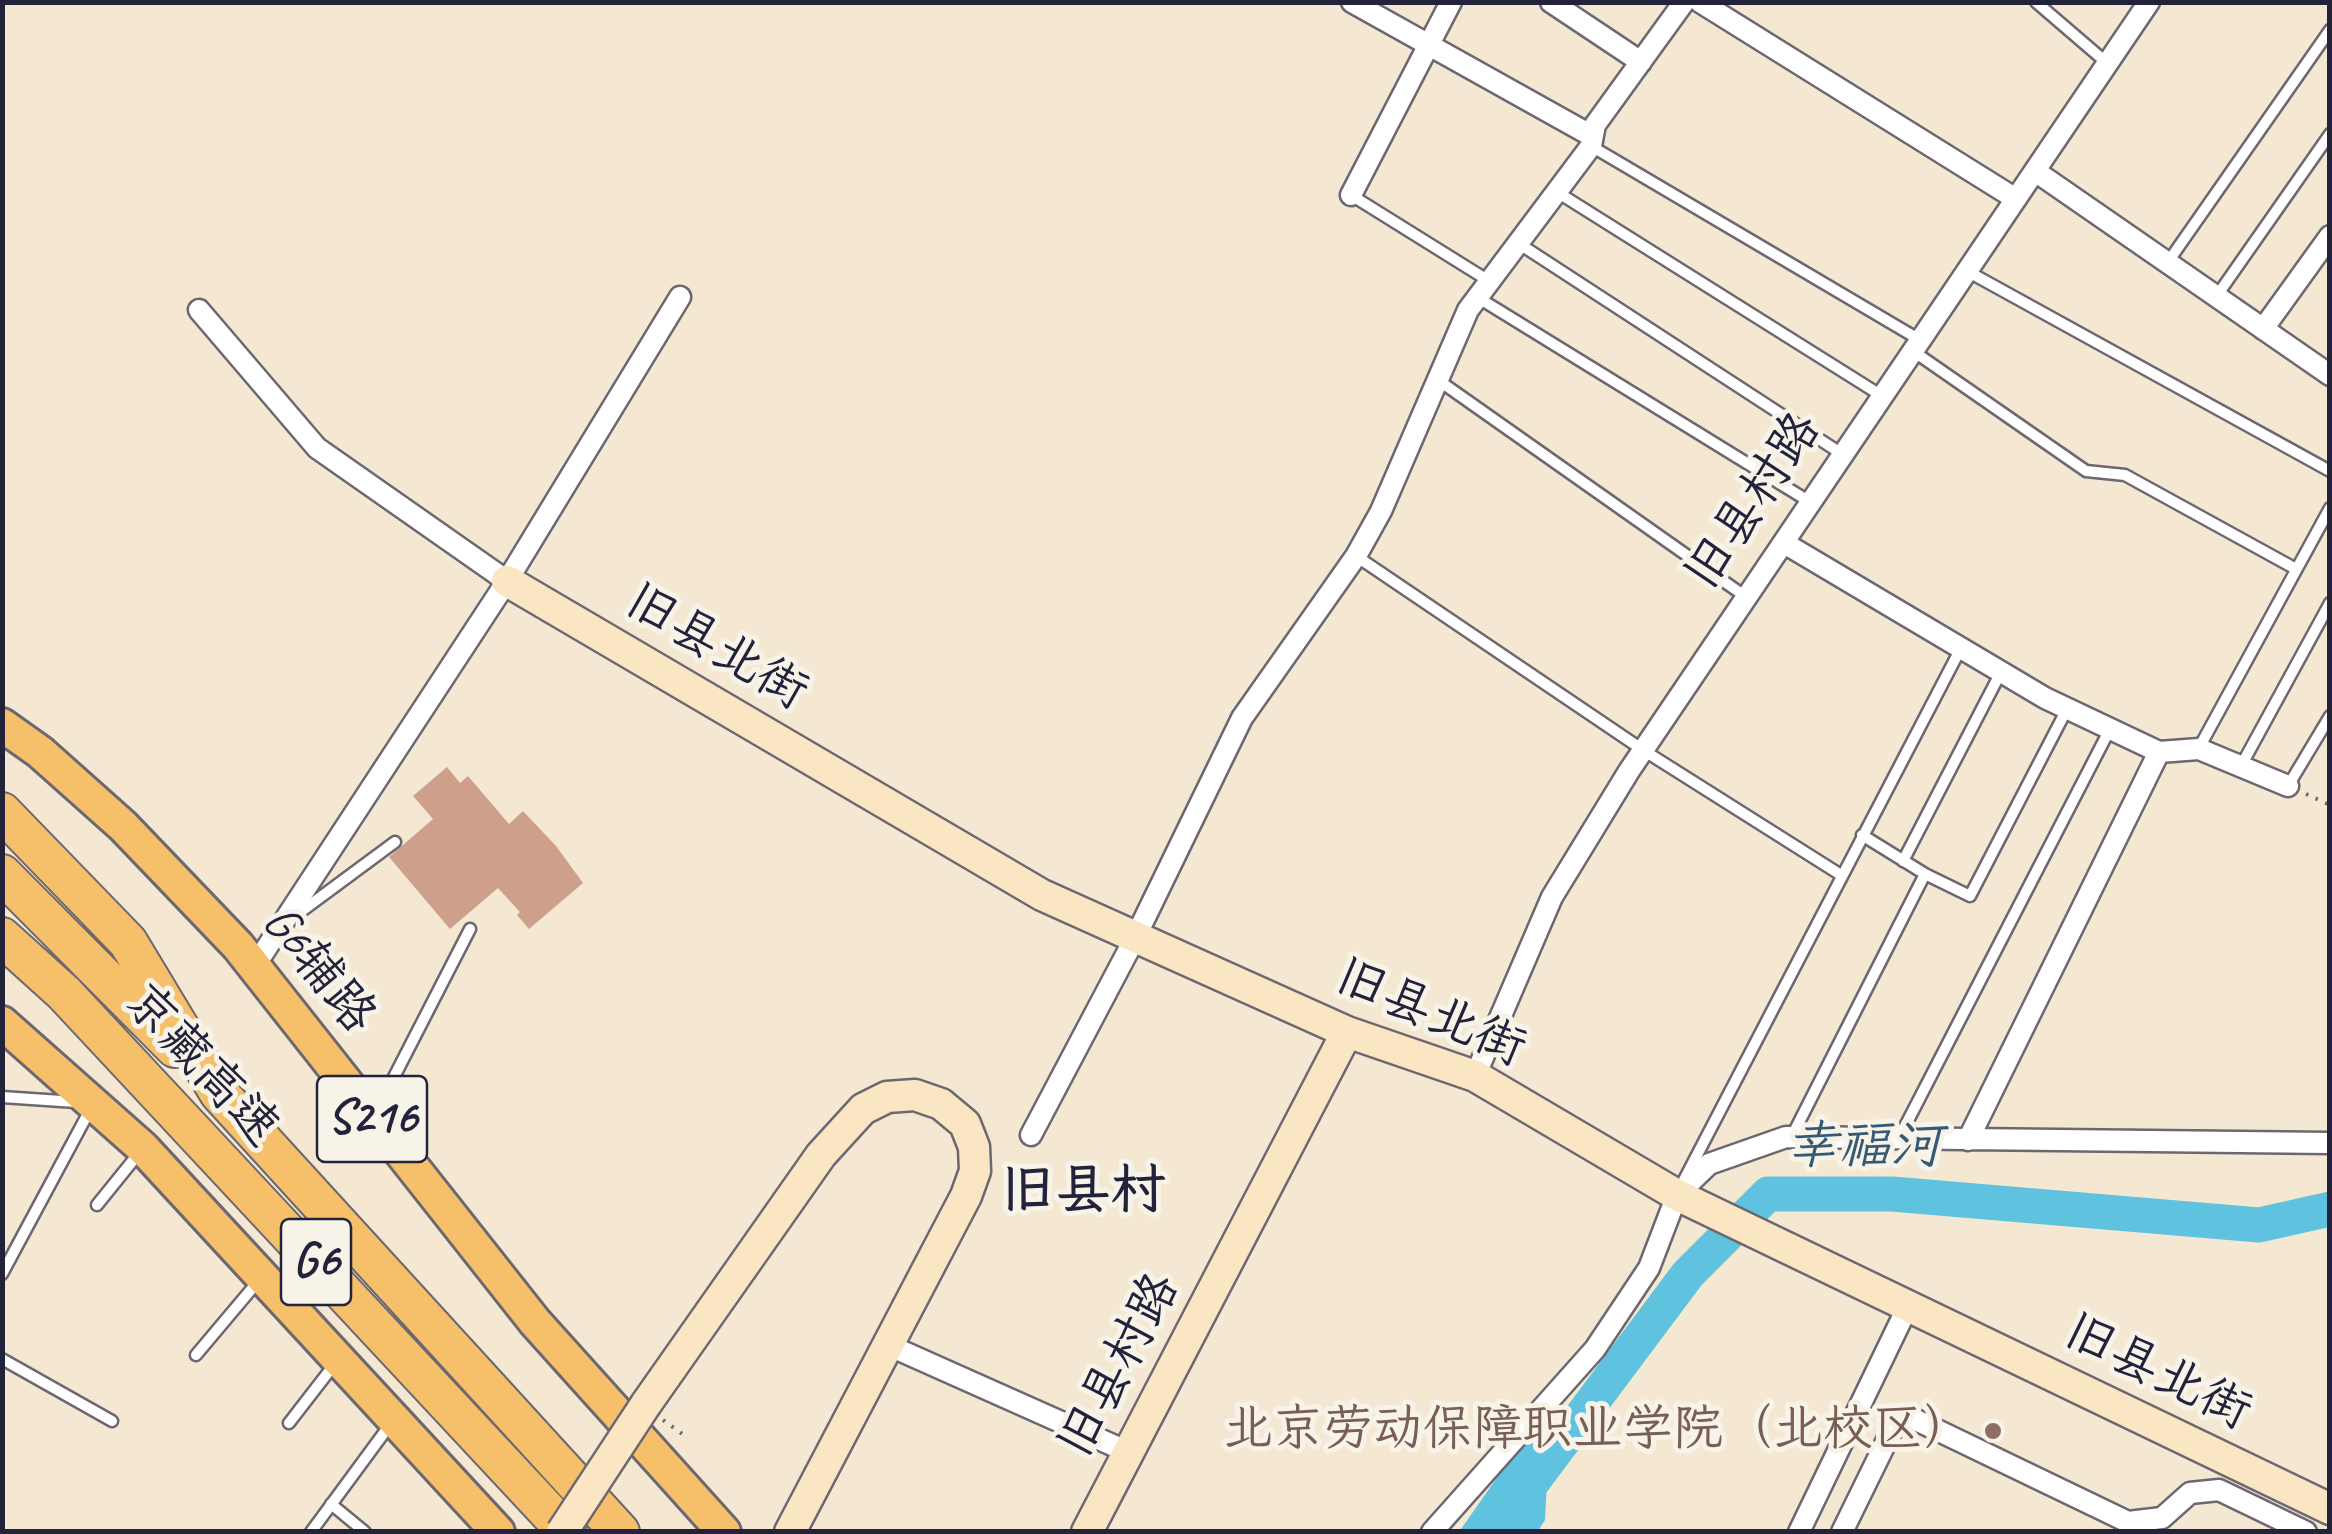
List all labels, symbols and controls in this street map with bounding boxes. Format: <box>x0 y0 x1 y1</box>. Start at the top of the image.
street label: 旧县村路 <box>1673 402 1835 602</box>
street label: 旧县北街 <box>614 572 818 724</box>
street label: G6辅路 <box>248 894 388 1046</box>
street label: 旧县北街 <box>1326 947 1534 1081</box>
street label: 京藏高速 <box>111 972 291 1160</box>
road number: S216 <box>317 1076 427 1162</box>
water label: 幸福河 <box>1786 1117 1942 1179</box>
district label: 旧县村 <box>1001 1160 1165 1226</box>
road number: G6 <box>281 1219 351 1305</box>
street label: 旧县村路 <box>1047 1264 1193 1468</box>
street label: 旧县北街 <box>2054 1302 2260 1444</box>
place label: 北京劳动保障职业学院（北校区） <box>1223 1401 1973 1461</box>
marker: 北京劳动保障职业学院（北校区） <box>1982 1420 2004 1442</box>

